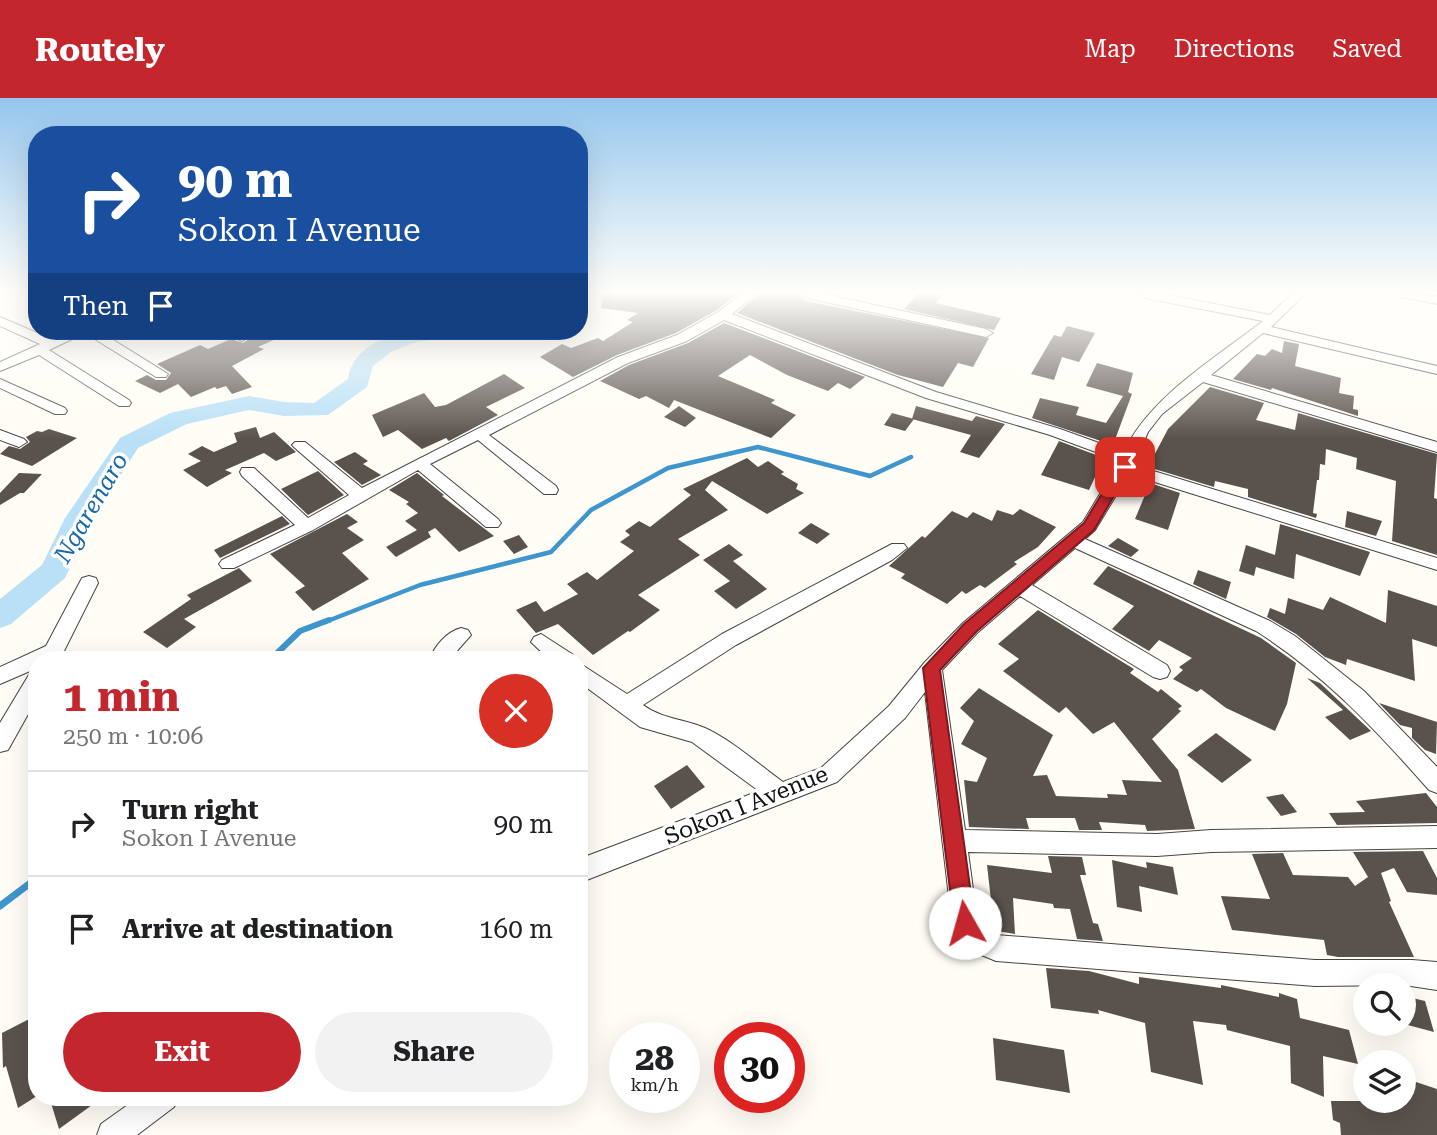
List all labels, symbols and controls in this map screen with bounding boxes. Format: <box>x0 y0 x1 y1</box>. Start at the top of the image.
text: Routely <box>35 30 165 69</box>
text: Map <box>1084 35 1136 63</box>
text: Directions <box>1174 35 1294 63</box>
text: Saved <box>1332 35 1402 63</box>
text: 90 m <box>178 152 293 209</box>
icon: right <box>63 154 154 245</box>
text: Sokon I Avenue <box>178 211 421 249</box>
icon: arrive <box>142 287 180 325</box>
text: Then <box>63 291 128 321</box>
pin <box>1095 437 1155 497</box>
water label: Ngarenaro <box>48 448 134 569</box>
icon: arrive <box>1106 448 1144 486</box>
text: 1 min <box>63 672 180 721</box>
button: close <box>479 674 553 748</box>
text: 250 m · 10:06 <box>63 723 203 750</box>
street label: Sokon I Avenue <box>660 760 832 851</box>
text: Turn right <box>122 795 258 825</box>
icon: right <box>63 805 101 843</box>
text: 90 m <box>494 809 553 839</box>
text: Sokon I Avenue <box>122 825 296 852</box>
position arrow <box>928 886 1002 960</box>
icon: arrive <box>63 910 101 948</box>
text: Arrive at destination <box>122 914 393 944</box>
text: 160 m <box>479 914 553 944</box>
map controls <box>1353 973 1416 1113</box>
button: search <box>1353 973 1416 1036</box>
button: Exit <box>63 1012 301 1092</box>
button: Share <box>315 1012 553 1092</box>
speed limit sign: 30 <box>714 1022 805 1113</box>
text: 28 <box>635 1038 674 1079</box>
button: layers <box>1353 1050 1416 1113</box>
text: km/h <box>630 1074 679 1095</box>

